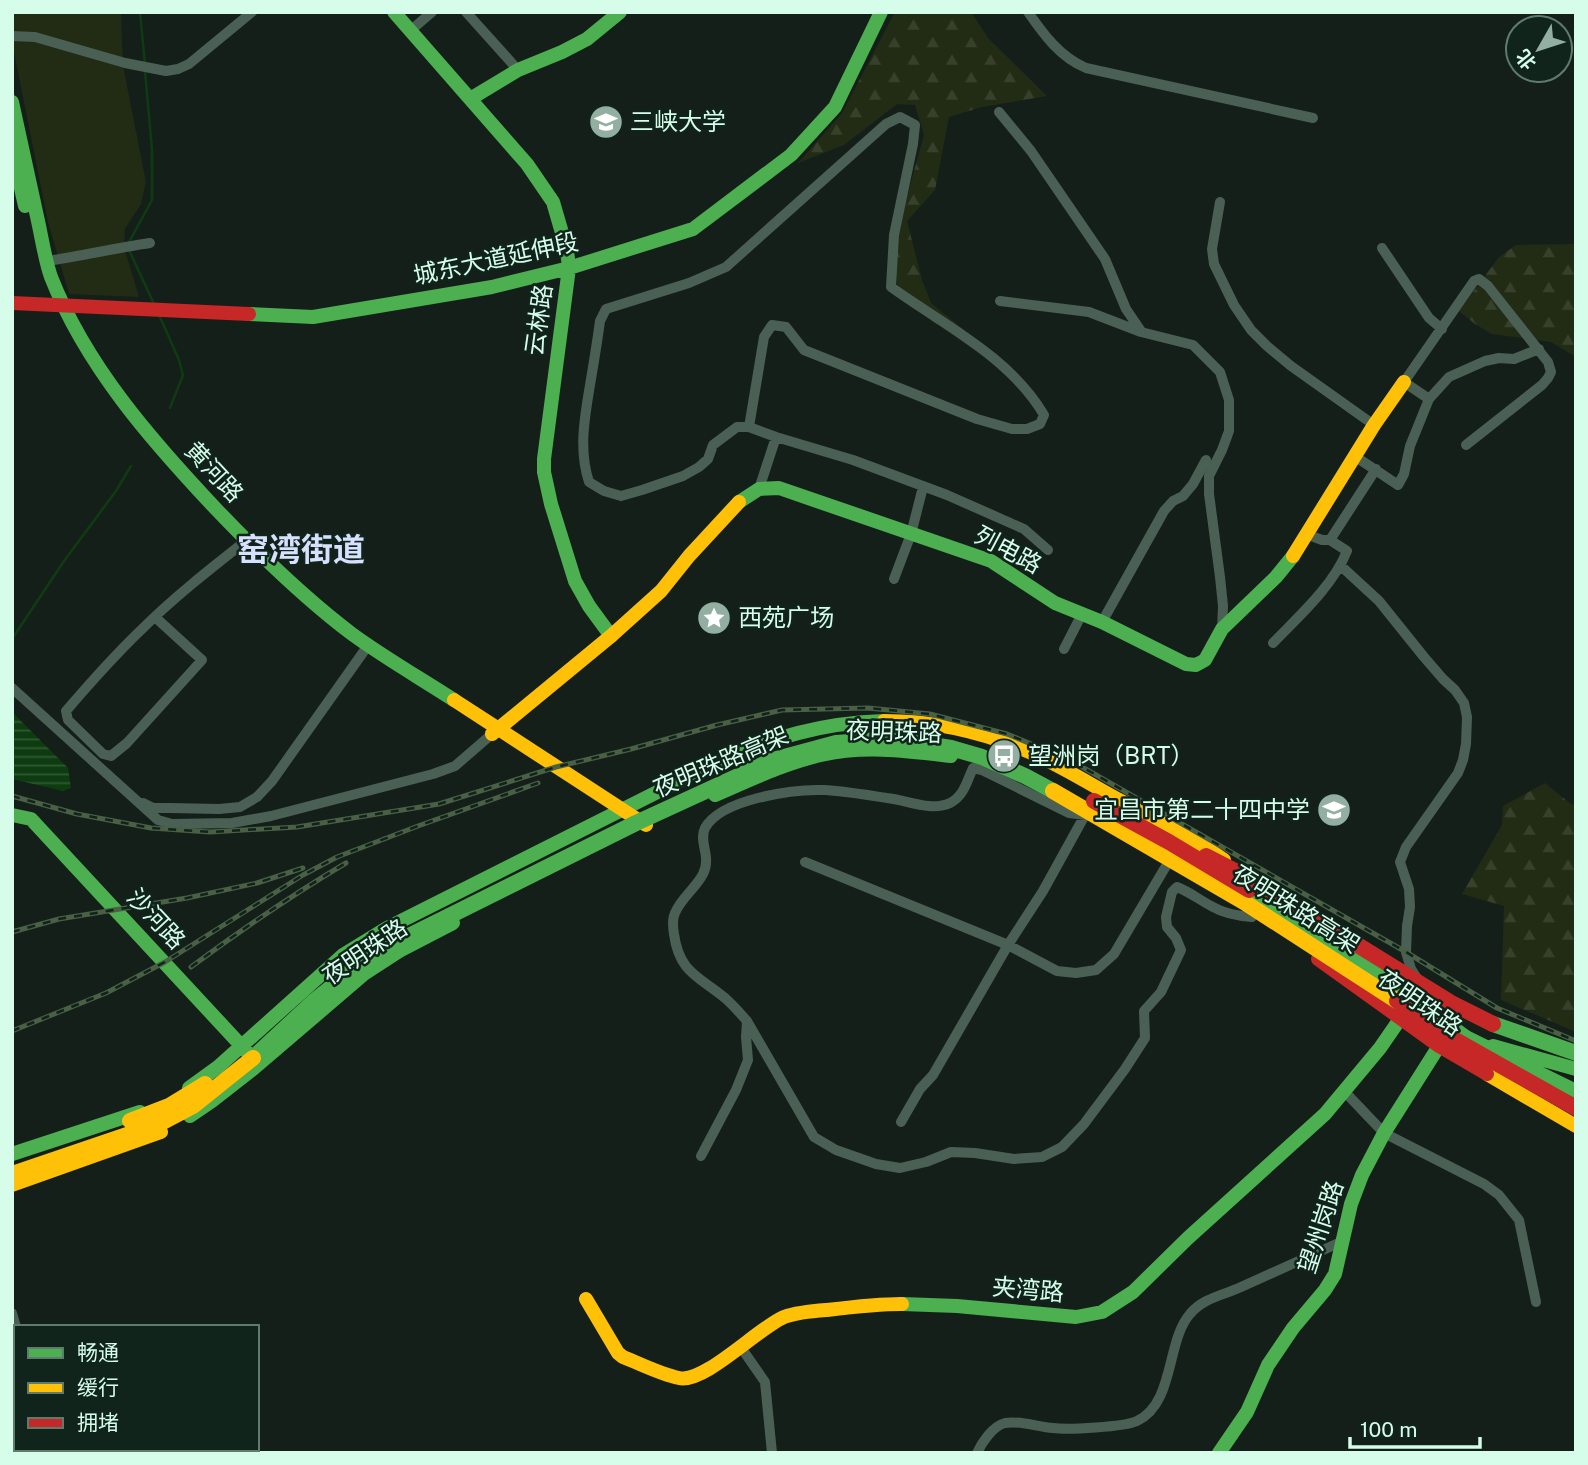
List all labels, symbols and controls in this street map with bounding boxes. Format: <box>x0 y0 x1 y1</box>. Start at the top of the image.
north arrow <box>1504 14 1574 84</box>
text: 北 <box>1511 45 1540 74</box>
school or university icon: 三峡大学 <box>587 103 625 141</box>
place label: 三峡大学 <box>630 107 726 135</box>
street label: 城东大道延伸段 <box>411 227 581 289</box>
street label: 云林路 <box>519 282 557 357</box>
street label: 黄河路 <box>180 435 250 507</box>
street label: 列电路 <box>970 520 1047 578</box>
district label: 窑湾街道 <box>237 531 365 568</box>
place icon: 西苑广场 <box>695 599 733 637</box>
place label: 西苑广场 <box>738 603 834 631</box>
street label: 夜明珠路 <box>846 715 942 747</box>
street label: 夜明珠路高架 <box>649 720 792 802</box>
bus stop icon: 望洲岗（BRT） <box>985 737 1023 775</box>
place label: 望洲岗（BRT） <box>1028 741 1195 769</box>
school or university icon: 宜昌市第二十四中学 <box>1315 791 1353 829</box>
place label: 宜昌市第二十四中学 <box>1094 795 1310 823</box>
street label: 夜明珠路高架 <box>1228 858 1365 958</box>
street label: 沙河路 <box>122 882 192 954</box>
street label: 夜明珠路 <box>317 913 412 990</box>
street label: 夜明珠路 <box>1373 963 1468 1041</box>
street label: 望州岗路 <box>1292 1177 1348 1277</box>
street label: 夹湾路 <box>991 1272 1065 1306</box>
legend <box>14 1325 259 1451</box>
text: 畅通 <box>77 1340 119 1365</box>
text: 缓行 <box>77 1375 119 1400</box>
scale bar <box>1350 1406 1480 1450</box>
text: 拥堵 <box>77 1410 119 1435</box>
text: 100 m <box>1360 1417 1417 1442</box>

